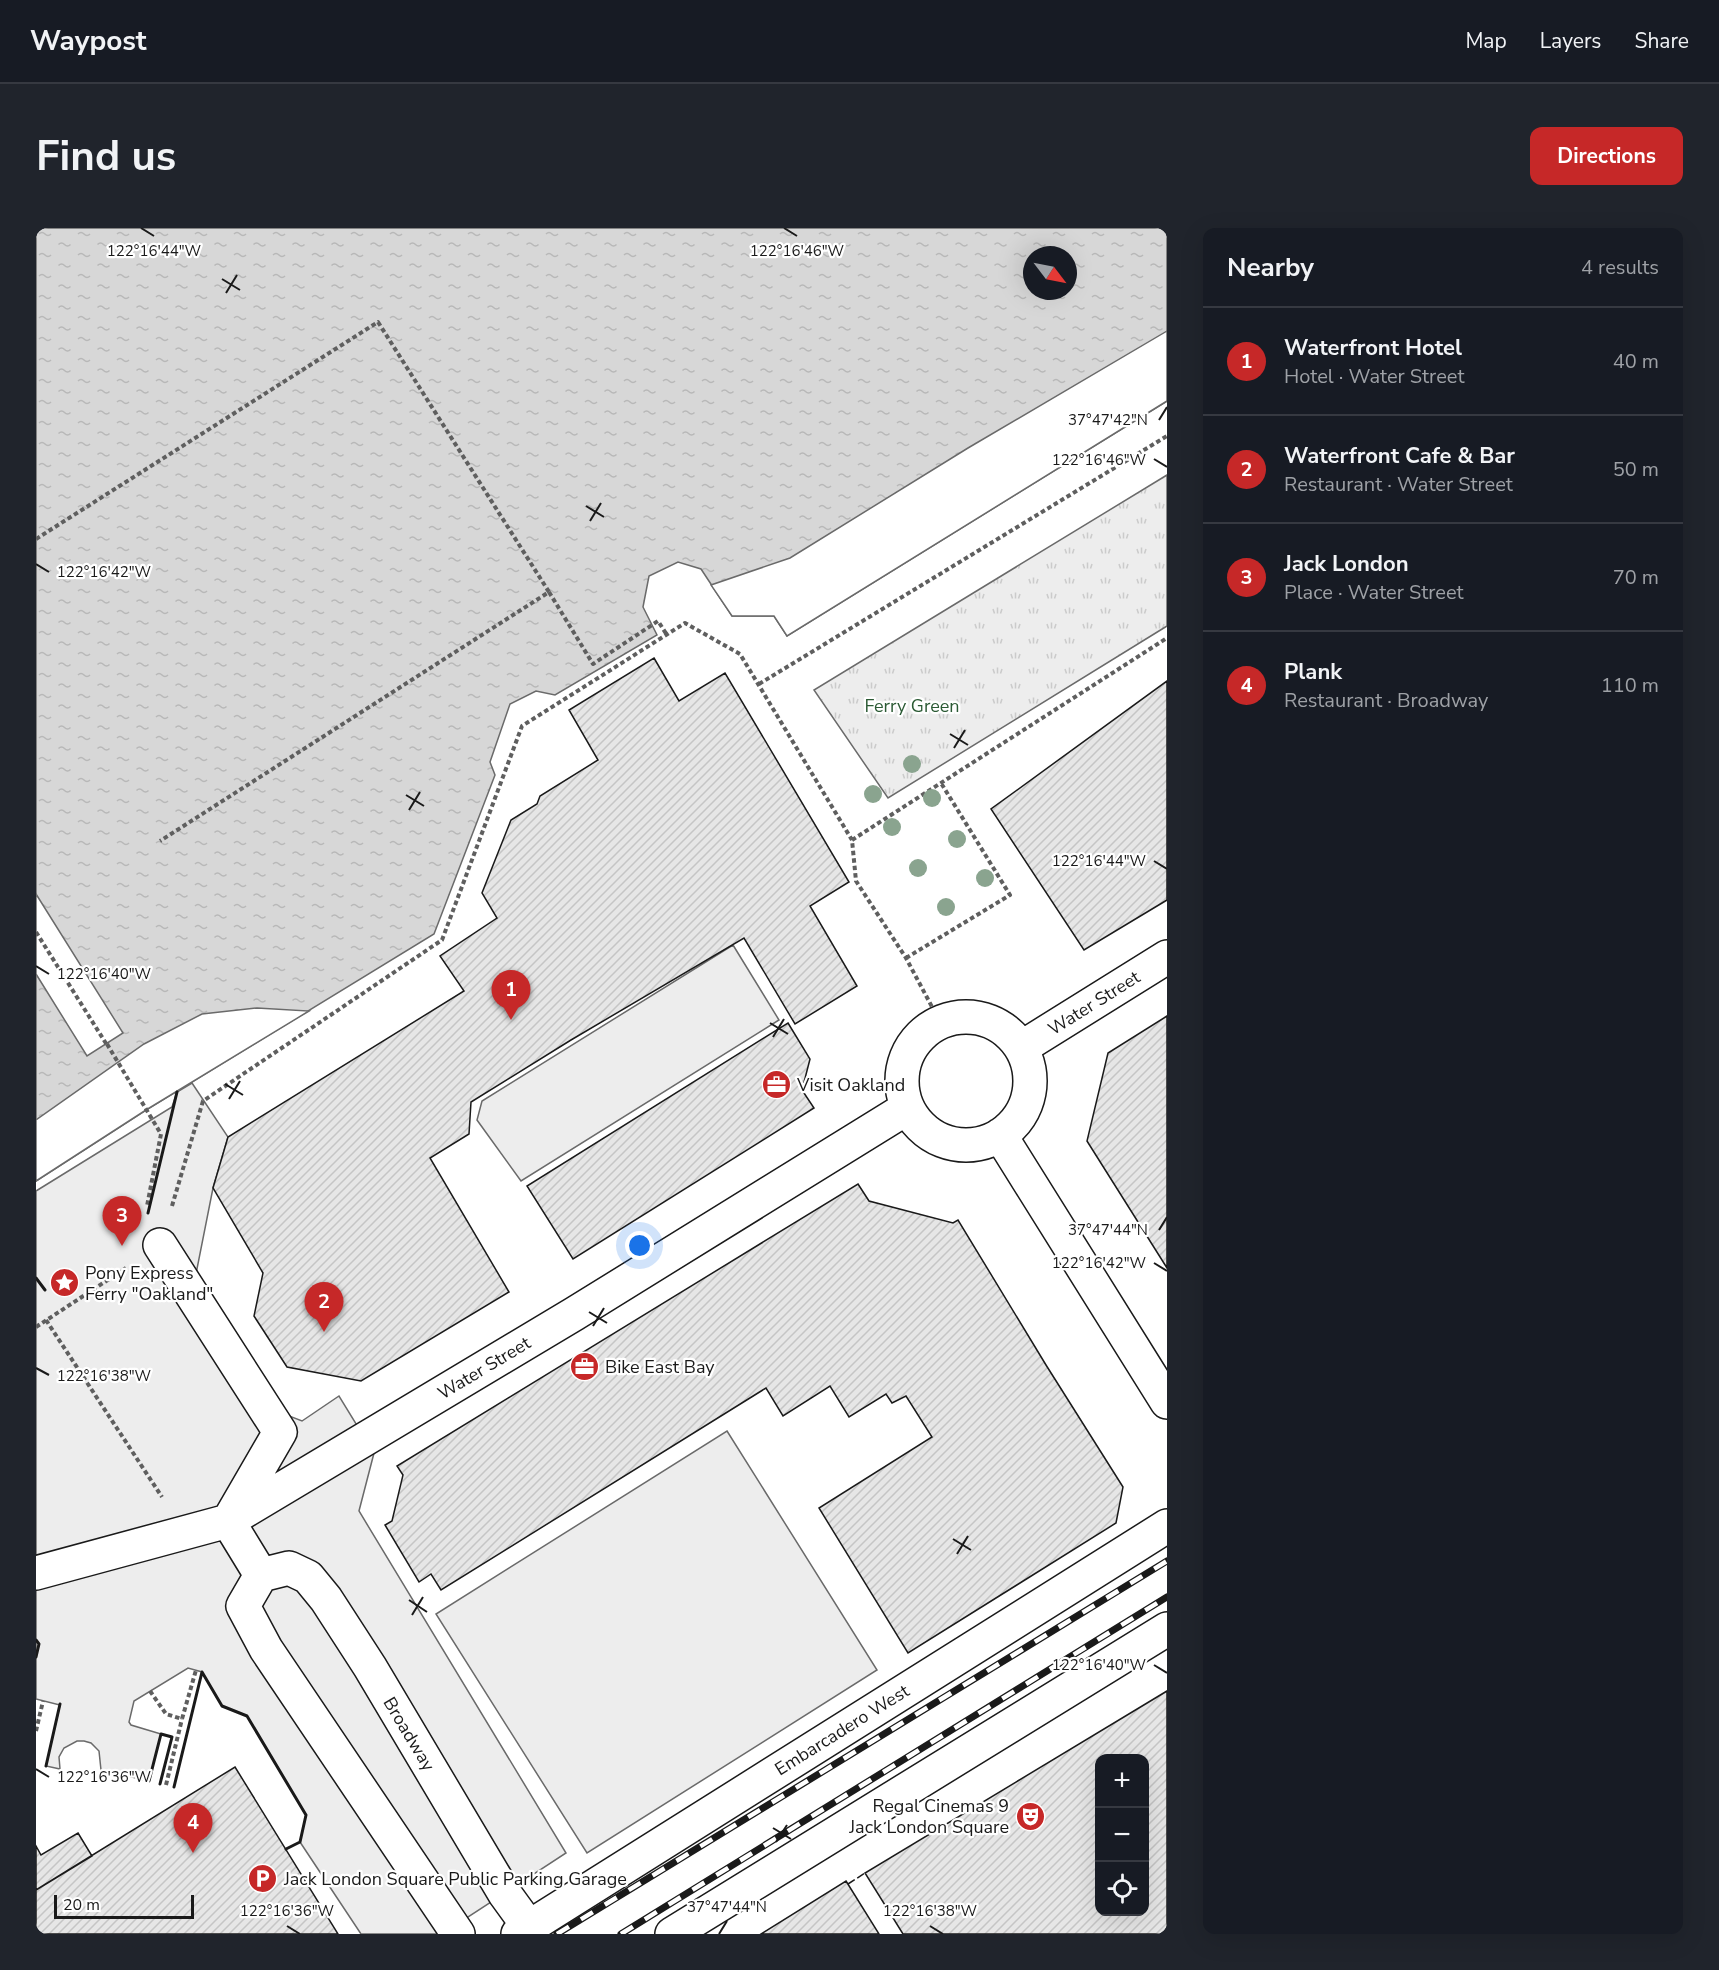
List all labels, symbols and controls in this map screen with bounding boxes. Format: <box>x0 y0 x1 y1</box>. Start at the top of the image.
text: Waypost <box>30 22 147 60</box>
text: Map <box>1465 27 1507 55</box>
text: Layers <box>1540 27 1601 55</box>
text: Share <box>1634 27 1689 55</box>
button: Directions <box>1530 127 1683 185</box>
text: Find us <box>36 128 176 185</box>
text: 122°16'44"W <box>107 241 202 261</box>
text: 122°16'46"W <box>750 241 845 261</box>
north arrow <box>1023 246 1077 300</box>
text: Nearby <box>1227 250 1314 285</box>
text: 4 results <box>1581 254 1659 281</box>
text: Waterfront Hotel <box>1284 333 1462 363</box>
text: 1 <box>1241 348 1253 375</box>
text: 40 m <box>1613 348 1659 375</box>
text: Hotel · Water Street <box>1284 363 1464 390</box>
text: 37°47'42"N <box>1068 410 1148 430</box>
text: Waterfront Cafe & Bar <box>1284 441 1515 471</box>
text: 122°16'46"W <box>1052 450 1147 470</box>
text: 2 <box>1241 456 1253 483</box>
text: 50 m <box>1613 456 1659 483</box>
text: Restaurant · Water Street <box>1284 471 1513 498</box>
text: Jack London <box>1284 549 1409 579</box>
text: 122°16'42"W <box>57 562 152 582</box>
text: 3 <box>1241 564 1253 591</box>
text: 70 m <box>1613 564 1659 591</box>
text: Place · Water Street <box>1284 579 1464 606</box>
text: Plank <box>1284 657 1342 687</box>
text: 4 <box>1241 672 1253 699</box>
text: 110 m <box>1601 672 1659 699</box>
text: Restaurant · Broadway <box>1284 687 1488 714</box>
park label: Ferry Green <box>864 694 960 718</box>
text: 122°16'44"W <box>1052 851 1147 871</box>
text: 122°16'40"W <box>57 964 152 984</box>
street label: Water Street <box>1043 965 1145 1041</box>
pin: 1 <box>492 970 530 1020</box>
office icon: Visit Oakland <box>760 1069 792 1101</box>
place label: Visit Oakland <box>796 1073 905 1097</box>
pin: 3 <box>102 1196 142 1246</box>
text: 37°47'44"N <box>1068 1220 1148 1240</box>
your location <box>625 1231 654 1260</box>
text: 122°16'42"W <box>1052 1253 1147 1273</box>
place label: Pony Express Ferry "Oakland" <box>85 1261 213 1306</box>
place icon: Pony Express Ferry "Oakland" <box>48 1267 80 1299</box>
pin: 2 <box>304 1282 344 1332</box>
street label: Water Street <box>433 1330 535 1405</box>
office icon: Bike East Bay <box>568 1351 600 1383</box>
place label: Bike East Bay <box>605 1355 715 1379</box>
text: 122°16'38"W <box>57 1366 152 1386</box>
text: 122°16'40"W <box>1052 1655 1147 1675</box>
street label: Embarcadero West <box>770 1679 914 1781</box>
street label: Broadway <box>378 1693 441 1776</box>
map controls <box>1095 1754 1149 1916</box>
button: + <box>1095 1754 1149 1808</box>
text: 122°16'36"W <box>57 1767 152 1787</box>
place label: Regal Cinemas 9 Jack London Square <box>848 1794 1009 1839</box>
theatre icon: Regal Cinemas 9 Jack London Square <box>1014 1800 1046 1832</box>
pin: 4 <box>174 1804 212 1853</box>
button: − <box>1095 1808 1149 1862</box>
button: locate <box>1095 1862 1149 1916</box>
parking icon: Jack London Square Public Parking Garage <box>247 1863 279 1895</box>
place label: Jack London Square Public Parking Garage <box>283 1867 627 1891</box>
scale bar <box>54 1892 194 1920</box>
text: 20 m <box>63 1894 100 1916</box>
text: 37°47'44"N <box>687 1897 767 1917</box>
text: 122°16'36"W <box>240 1901 335 1921</box>
text: 122°16'38"W <box>883 1901 978 1921</box>

